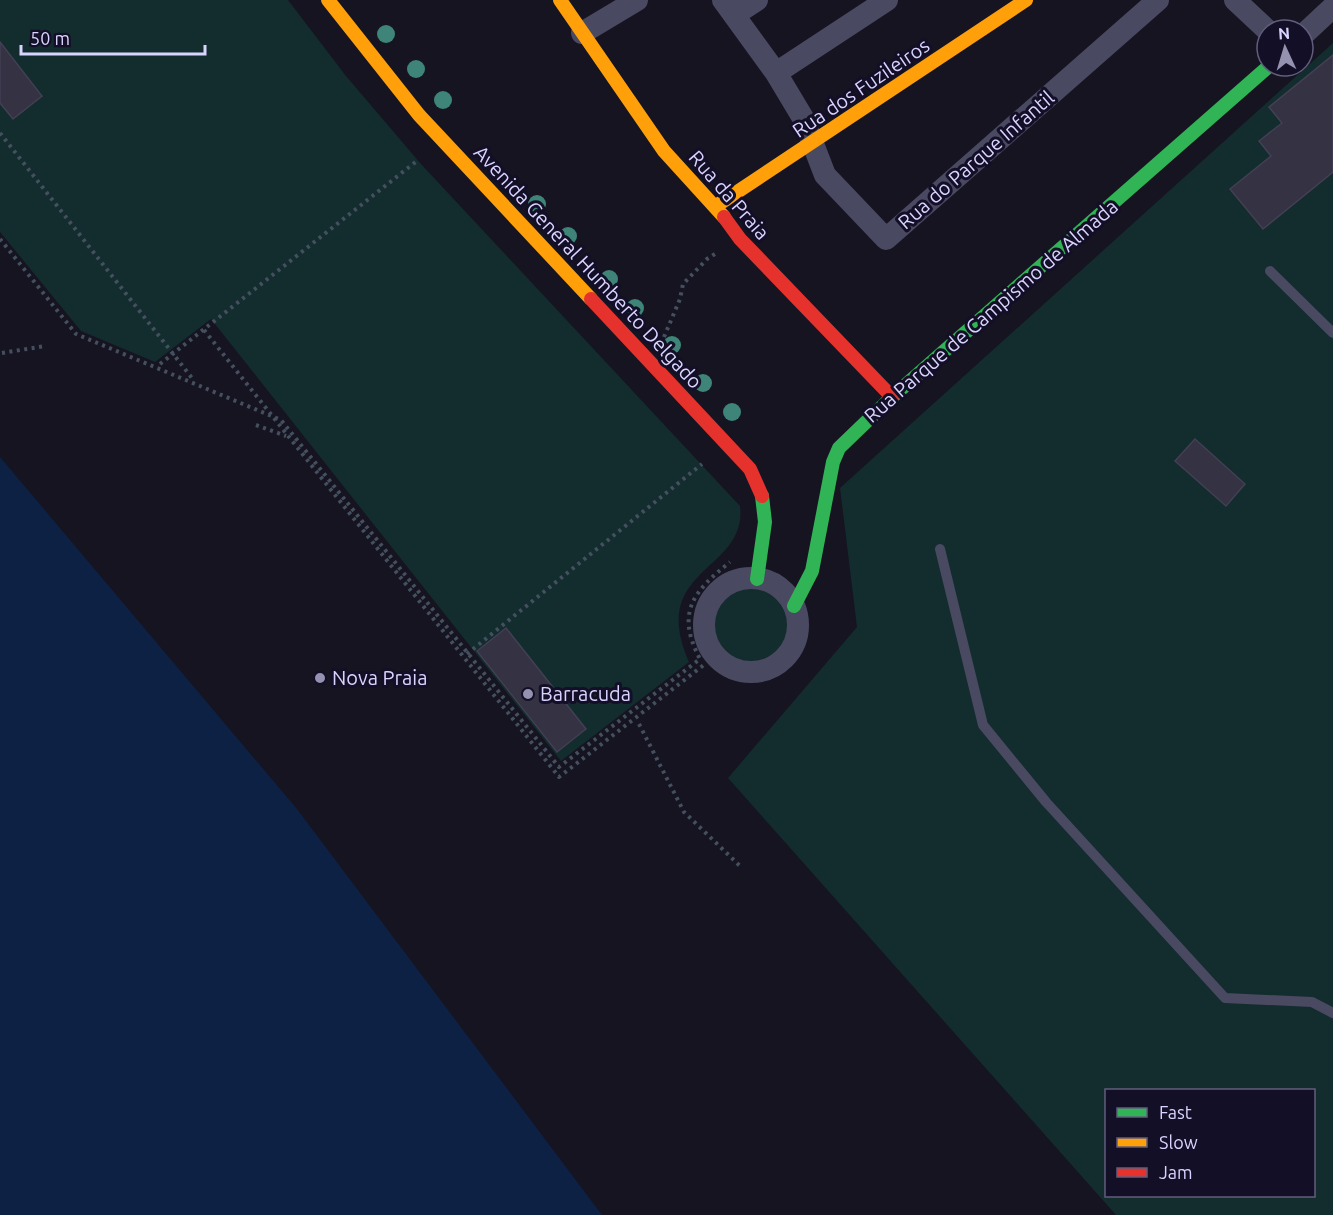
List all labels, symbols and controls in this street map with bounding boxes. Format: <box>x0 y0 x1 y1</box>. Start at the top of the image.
scale bar <box>21 18 206 56</box>
north arrow <box>1255 18 1315 78</box>
text: N <box>1277 24 1291 42</box>
text: 50 m <box>30 28 70 48</box>
street label: Rua dos Fuzileiros <box>788 33 934 142</box>
street label: Rua do Parque Infantil <box>893 86 1058 234</box>
street label: Avenida General Humberto Delgado <box>470 141 707 393</box>
street label: Rua da Praia <box>685 146 774 244</box>
street label: Rua Parque de Campismo de Almada <box>859 194 1122 427</box>
place label: Nova Praia <box>332 666 427 689</box>
marker: Nova Praia <box>313 671 327 685</box>
place label: Barracuda <box>540 682 631 705</box>
marker: Barracuda <box>521 687 535 701</box>
legend <box>1105 1089 1315 1197</box>
text: Fast <box>1159 1102 1192 1122</box>
text: Slow <box>1159 1132 1198 1152</box>
text: Jam <box>1159 1162 1193 1182</box>

